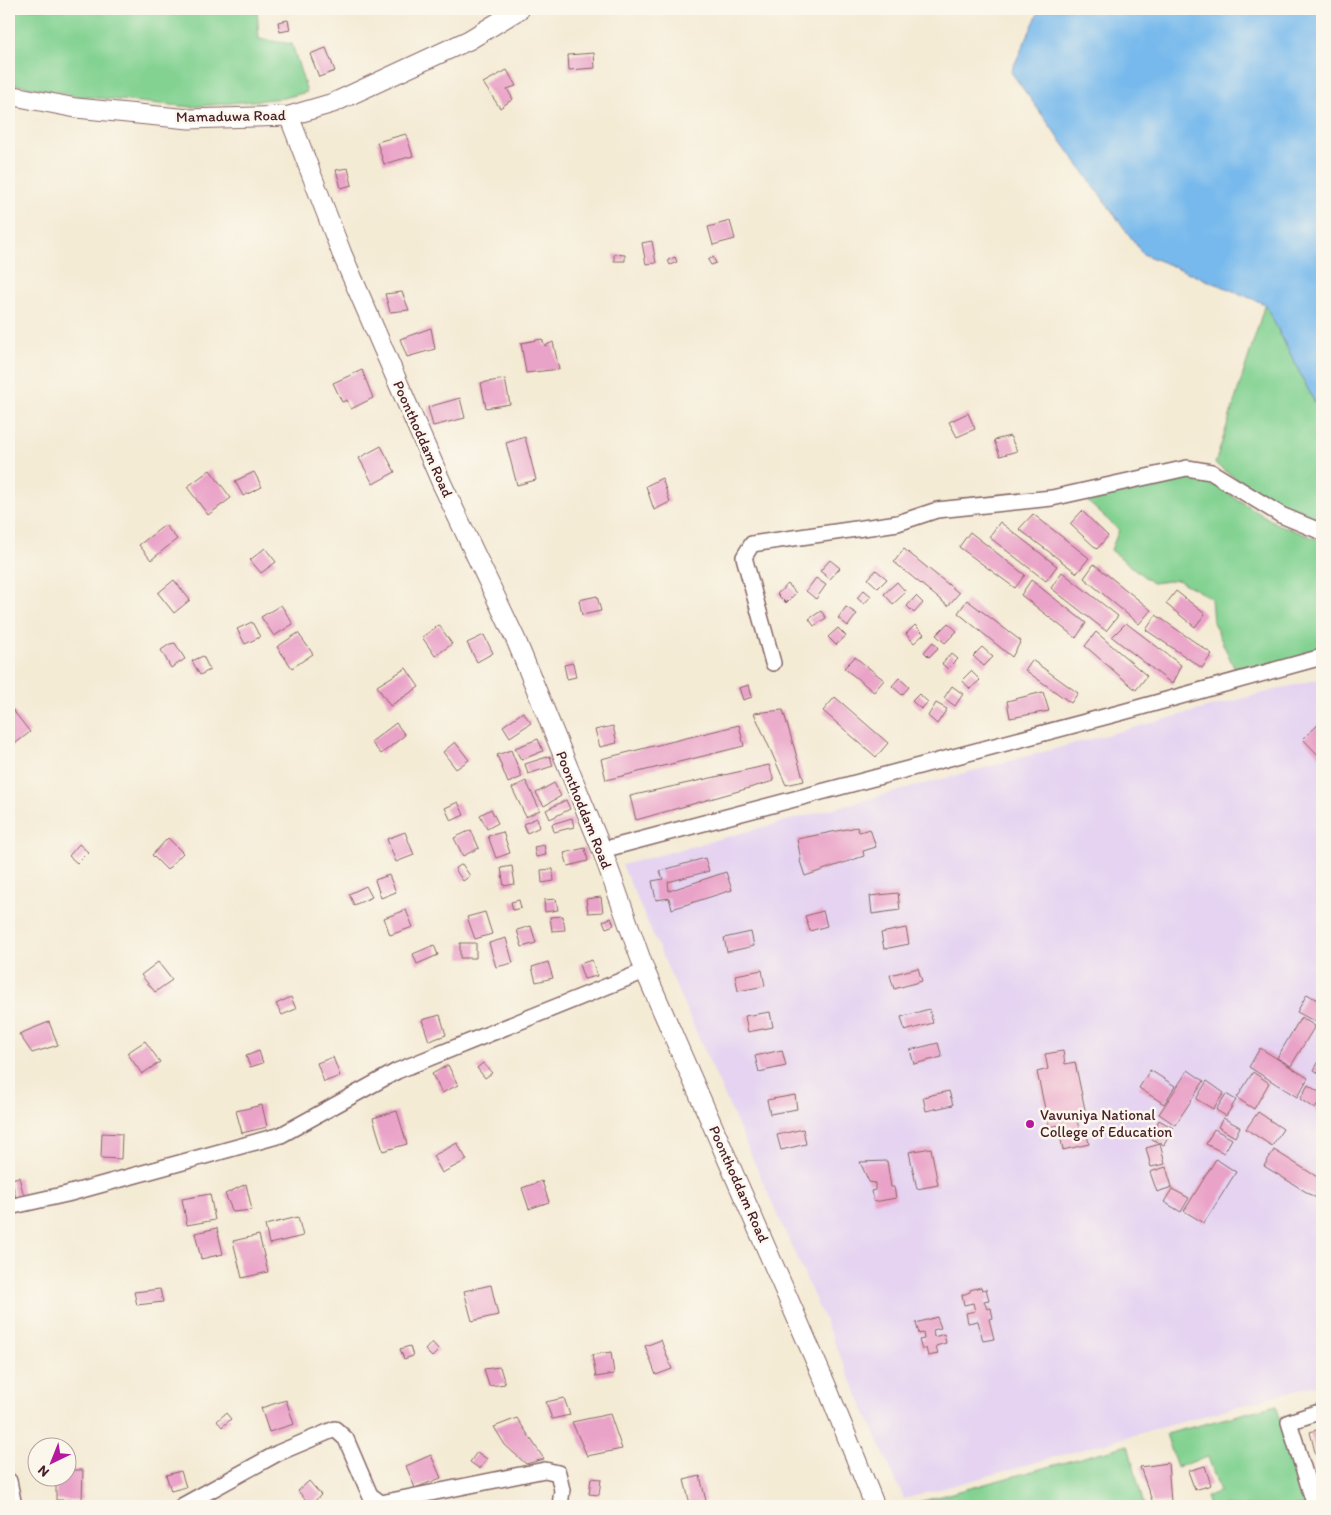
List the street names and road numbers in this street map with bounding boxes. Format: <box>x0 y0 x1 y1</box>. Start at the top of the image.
street label: Mamaduwa Road <box>176 106 287 126</box>
street label: Poonthoddam Road <box>389 378 457 501</box>
street label: Poonthoddam Road <box>552 748 616 872</box>
street label: Poonthoddam Road <box>705 1123 773 1246</box>

